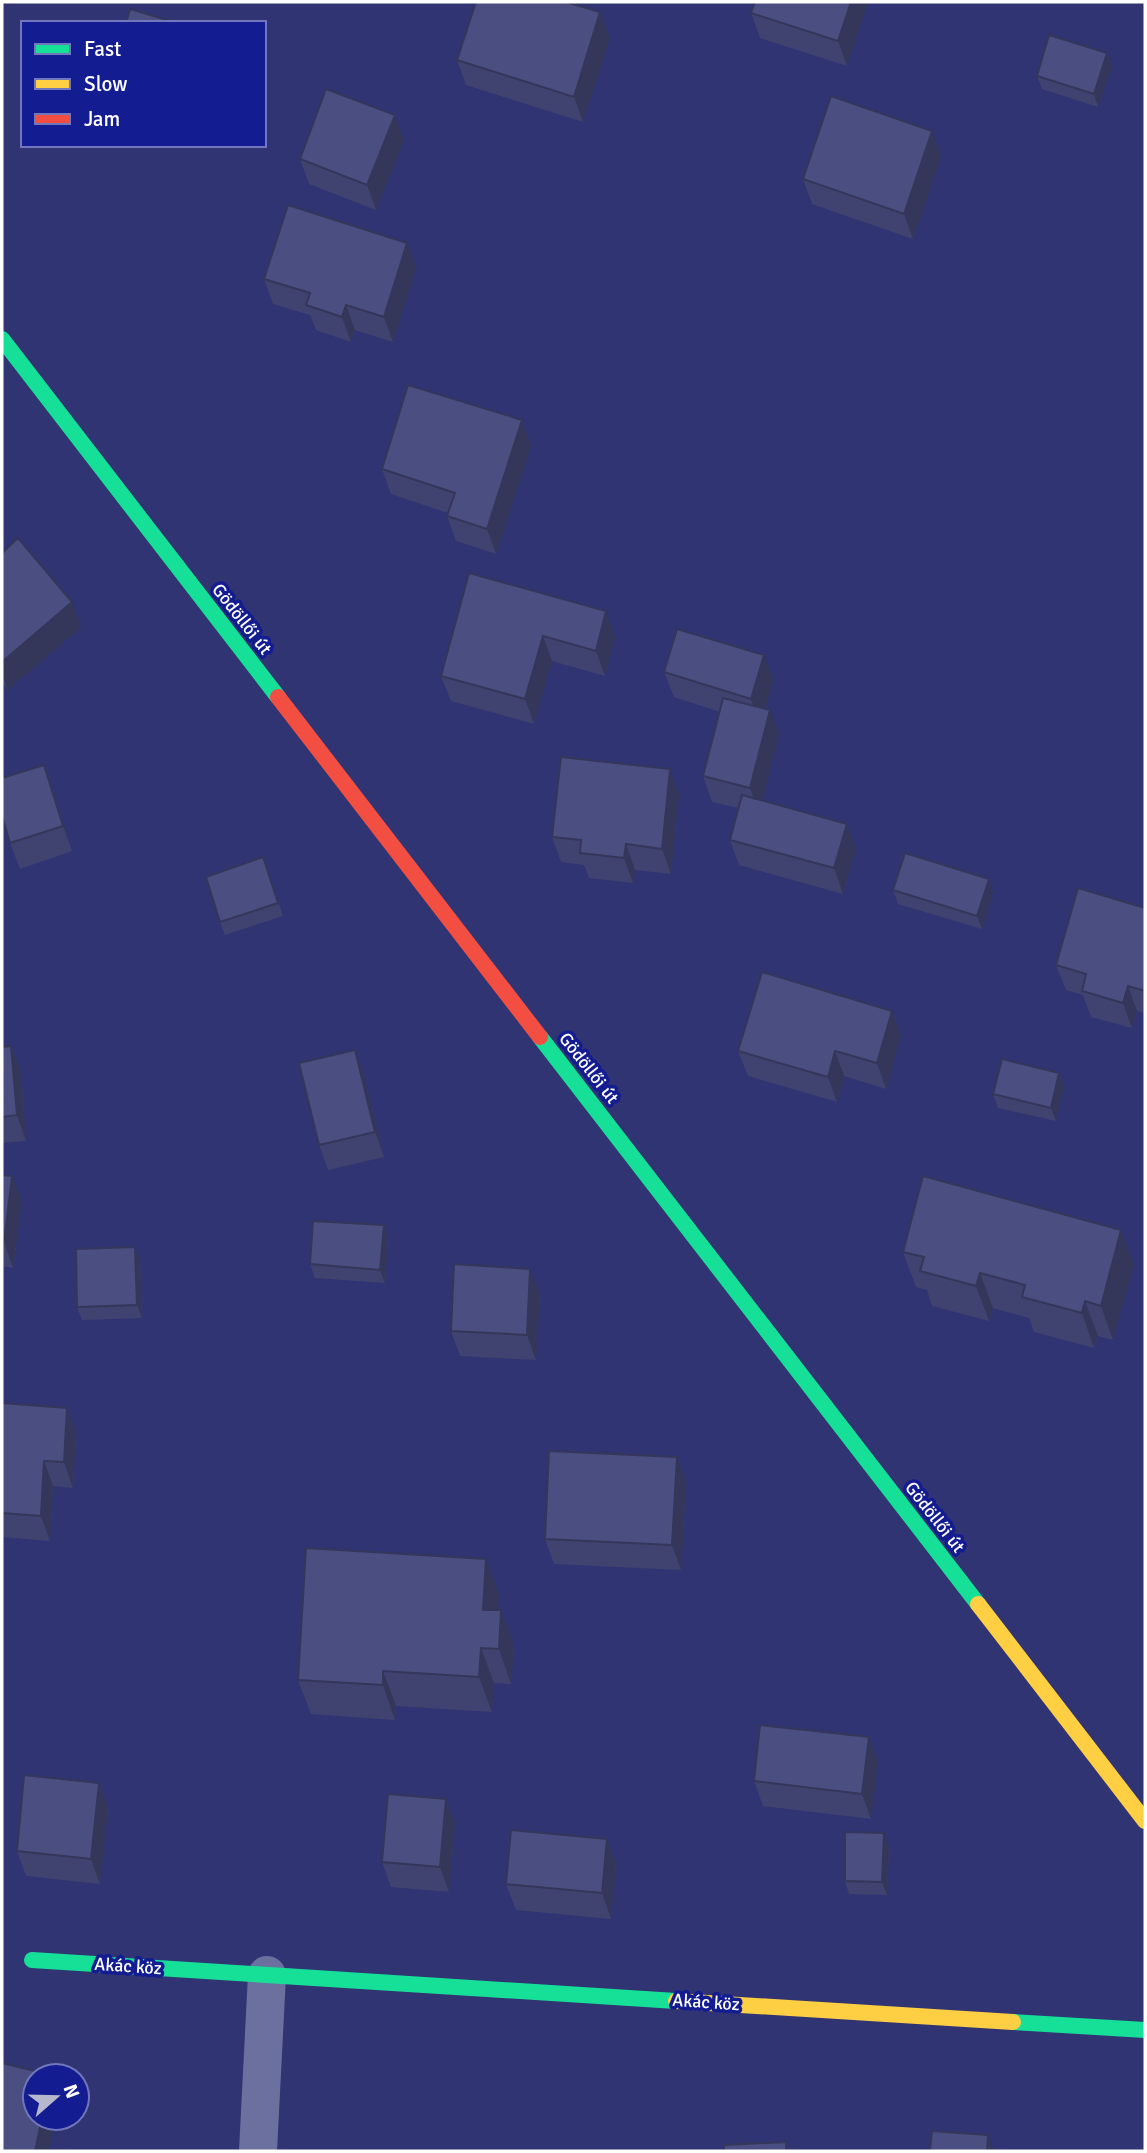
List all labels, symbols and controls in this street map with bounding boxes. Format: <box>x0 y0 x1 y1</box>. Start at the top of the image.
legend <box>21 21 266 147</box>
text: Fast <box>84 36 121 62</box>
text: Slow <box>84 71 128 97</box>
text: Jam <box>84 106 120 132</box>
street label: Gödöllői út <box>207 579 277 659</box>
street label: Gödöllői út <box>554 1028 624 1108</box>
street label: Gödöllői út <box>900 1477 970 1557</box>
street label: Akác köz <box>94 1953 162 1979</box>
street label: Akác köz <box>672 1989 740 2015</box>
north arrow <box>21 2062 91 2132</box>
text: N <box>57 2081 85 2102</box>

